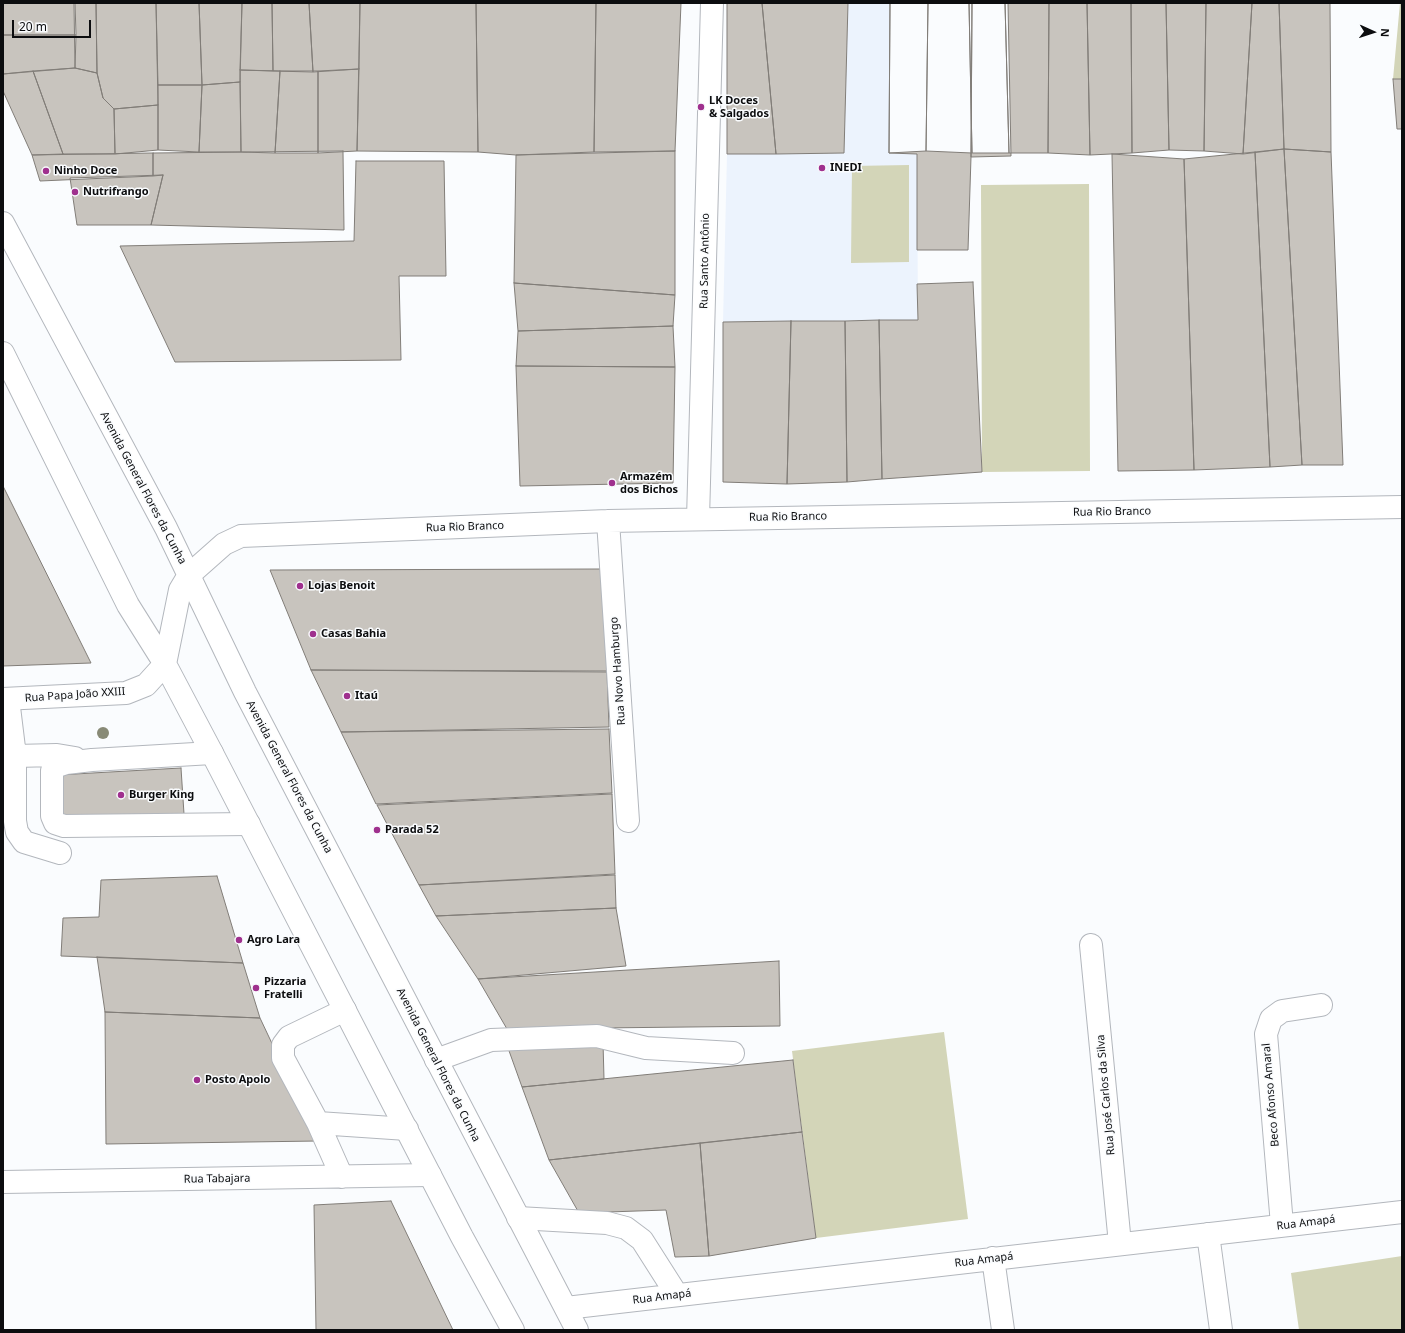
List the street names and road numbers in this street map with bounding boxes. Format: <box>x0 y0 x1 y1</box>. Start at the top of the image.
street label: Rua Santo Antônio <box>698 213 712 309</box>
street label: Avenida General Flores da Cunha <box>97 409 189 567</box>
street label: Rua Rio Branco <box>1073 505 1151 519</box>
street label: Rua Rio Branco <box>749 510 827 524</box>
street label: Rua Rio Branco <box>426 519 504 535</box>
street label: Rua Novo Hamburgo <box>608 616 628 726</box>
street label: Rua Papa João XXIII <box>24 685 126 705</box>
street label: Avenida General Flores da Cunha <box>243 698 335 856</box>
street label: Avenida General Flores da Cunha <box>393 986 483 1144</box>
street label: Rua José Carlos da Silva <box>1094 1034 1118 1156</box>
street label: Beco Afonso Amaral <box>1260 1043 1282 1147</box>
street label: Rua Tabajara <box>184 1172 250 1186</box>
street label: Rua Amapá <box>1276 1213 1336 1233</box>
street label: Rua Amapá <box>954 1250 1014 1270</box>
street label: Rua Amapá <box>632 1287 692 1307</box>

